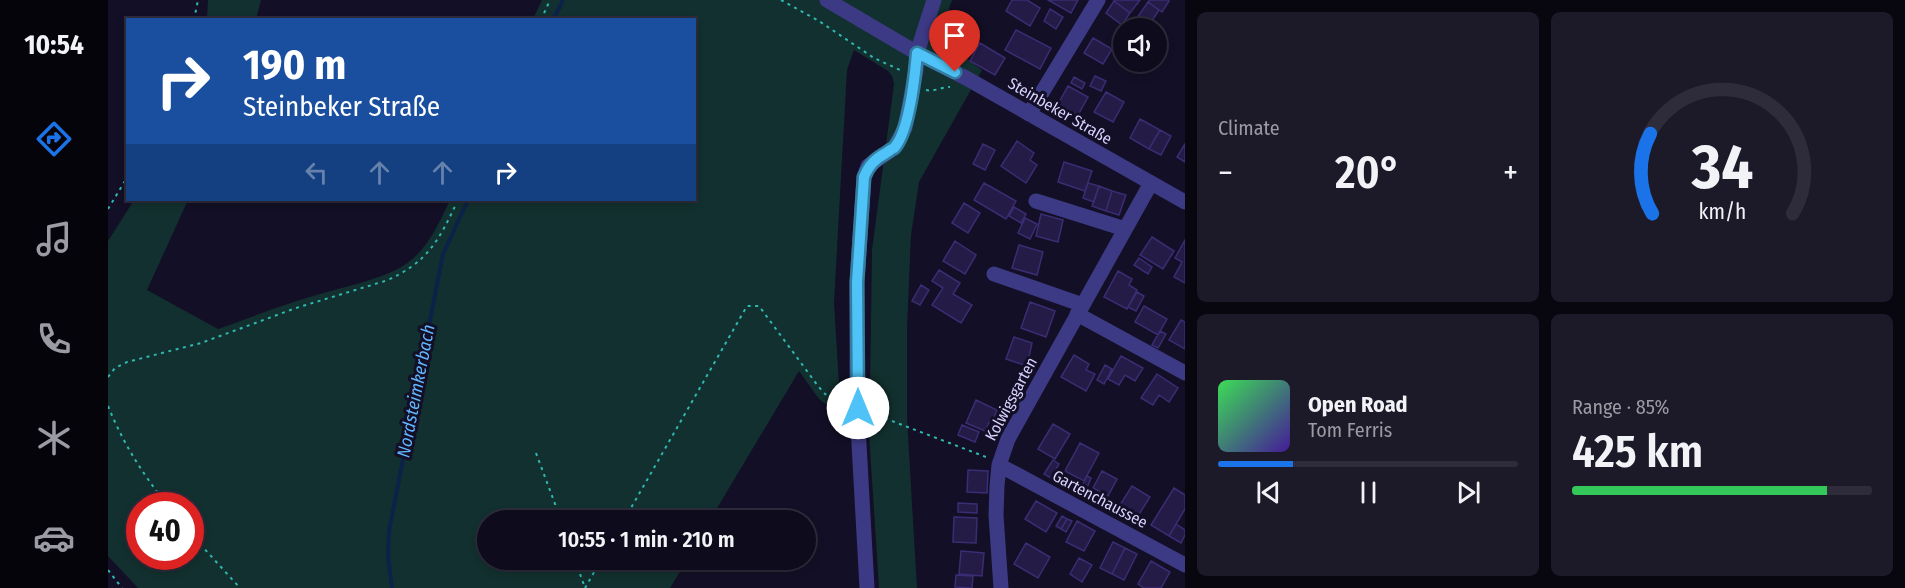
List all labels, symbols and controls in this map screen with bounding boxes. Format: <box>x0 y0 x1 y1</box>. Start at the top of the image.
pin <box>929 10 980 72</box>
map controls <box>1113 18 1167 72</box>
button: sound <box>1113 18 1167 72</box>
icon: arrive <box>938 19 971 52</box>
text: 10:54 <box>24 29 84 61</box>
text: 190 m <box>243 40 346 90</box>
icon: right <box>144 42 222 120</box>
street label: Steinbeker Straße <box>1005 74 1115 148</box>
text: Steinbeker Straße <box>243 91 440 123</box>
text: Climate <box>1218 116 1280 140</box>
icon: directions <box>33 118 75 160</box>
text: 34 <box>1690 130 1753 205</box>
text: 20° <box>1335 146 1401 200</box>
text: − <box>1218 153 1233 193</box>
text: + <box>1503 153 1518 193</box>
icon: left <box>300 156 333 189</box>
icon: ahead <box>363 156 396 189</box>
icon: ahead <box>426 156 459 189</box>
icon: right <box>489 156 522 189</box>
text: km/h <box>1698 199 1746 225</box>
icon: music <box>33 218 75 260</box>
icon: phone <box>33 318 75 360</box>
water label: Nordsteimkerbach <box>392 323 440 459</box>
street label: Kolwigsgarten <box>981 354 1041 444</box>
position arrow <box>826 376 890 440</box>
text: Open Road <box>1308 391 1408 418</box>
text: Range · 85% <box>1572 395 1669 419</box>
icon: climate <box>33 417 75 459</box>
text: Tom Ferris <box>1308 418 1392 442</box>
text: 425 km <box>1572 425 1703 479</box>
street label: Gartenchaussee <box>1049 466 1151 532</box>
icon: previous <box>1252 476 1285 509</box>
icon: pause <box>1352 476 1385 509</box>
icon: next <box>1452 476 1485 509</box>
speed limit sign: 40 <box>126 492 204 570</box>
icon: car <box>33 517 75 559</box>
text: 10:55 · 1 min · 210 m <box>558 526 735 553</box>

